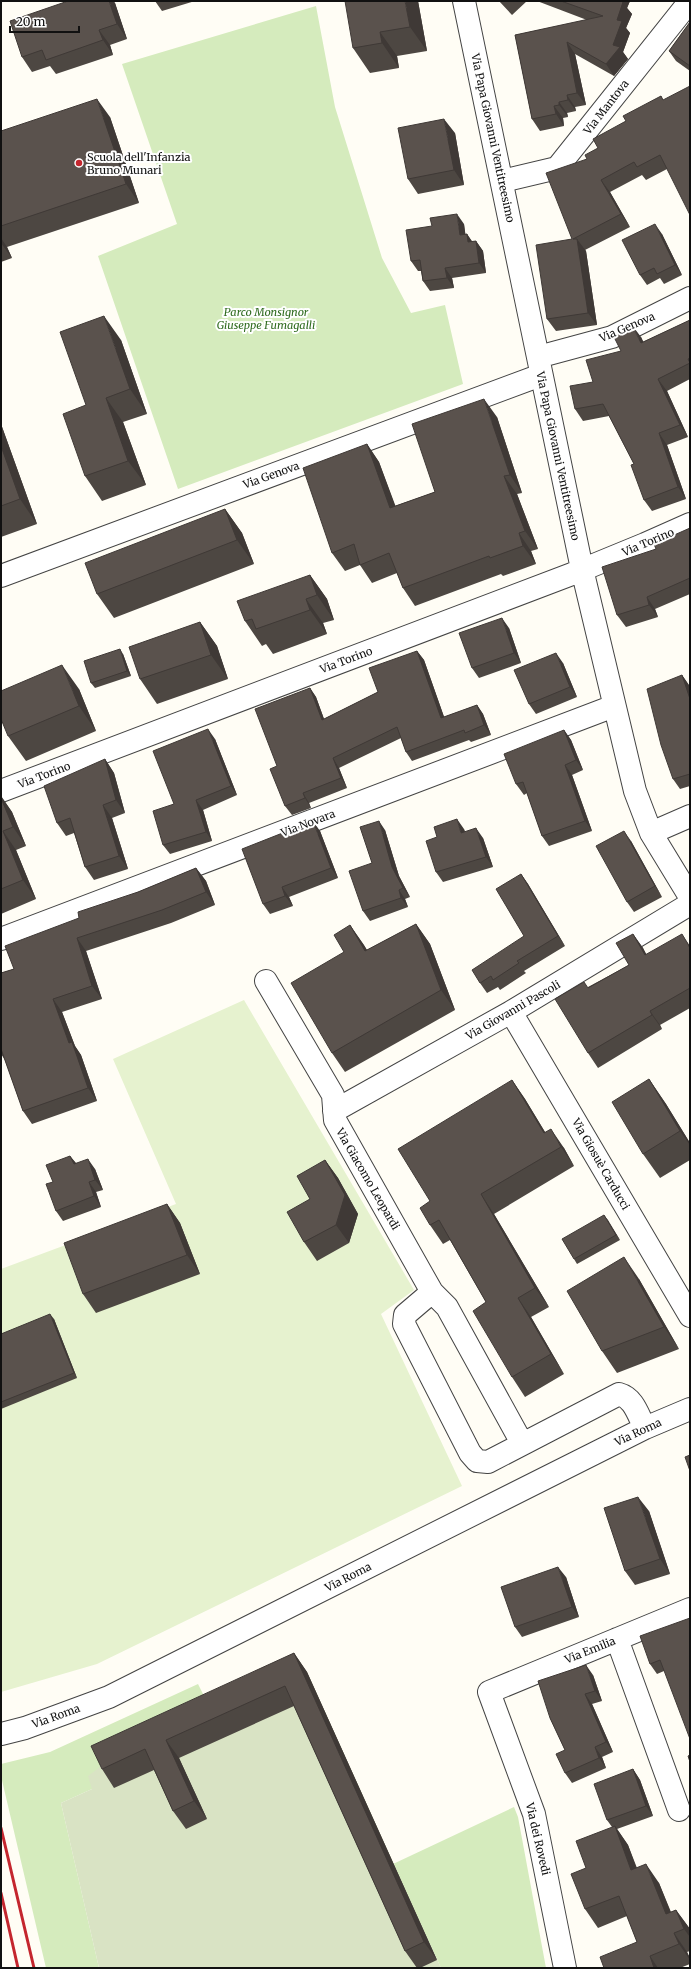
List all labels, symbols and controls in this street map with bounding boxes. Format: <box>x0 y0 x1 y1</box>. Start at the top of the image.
scale bar <box>10 8 79 34</box>
text: 20 m <box>16 14 45 29</box>
street label: Via Papa Giovanni Ventitreesimo <box>468 51 518 224</box>
street label: Via Mantova <box>580 77 632 138</box>
place label: Scuola dell'Infanzia Bruno Munari <box>87 150 190 177</box>
marker: Scuola dell'Infanzia Bruno Munari <box>74 158 84 168</box>
park label: Parco Monsignor Giuseppe Fumagalli <box>217 305 315 332</box>
street label: Via Genova <box>596 309 657 345</box>
street label: Via Papa Giovanni Ventitreesimo <box>533 369 583 542</box>
street label: Via Genova <box>240 458 301 492</box>
street label: Via Torino <box>619 525 677 560</box>
street label: Via Torino <box>317 643 375 677</box>
street label: Via Torino <box>15 758 73 792</box>
street label: Via Novara <box>278 806 337 840</box>
street label: Via Giovanni Pascoli <box>462 977 563 1043</box>
street label: Via Giosuè Carducci <box>569 1115 633 1213</box>
street label: Via Giacomo Leopardi <box>333 1125 403 1233</box>
street label: Via Roma <box>611 1415 664 1449</box>
street label: Via Roma <box>322 1559 374 1595</box>
street label: Via Emilia <box>562 1633 618 1667</box>
street label: Via Roma <box>29 1701 82 1731</box>
street label: Via dei Rovedi <box>523 1800 553 1877</box>

